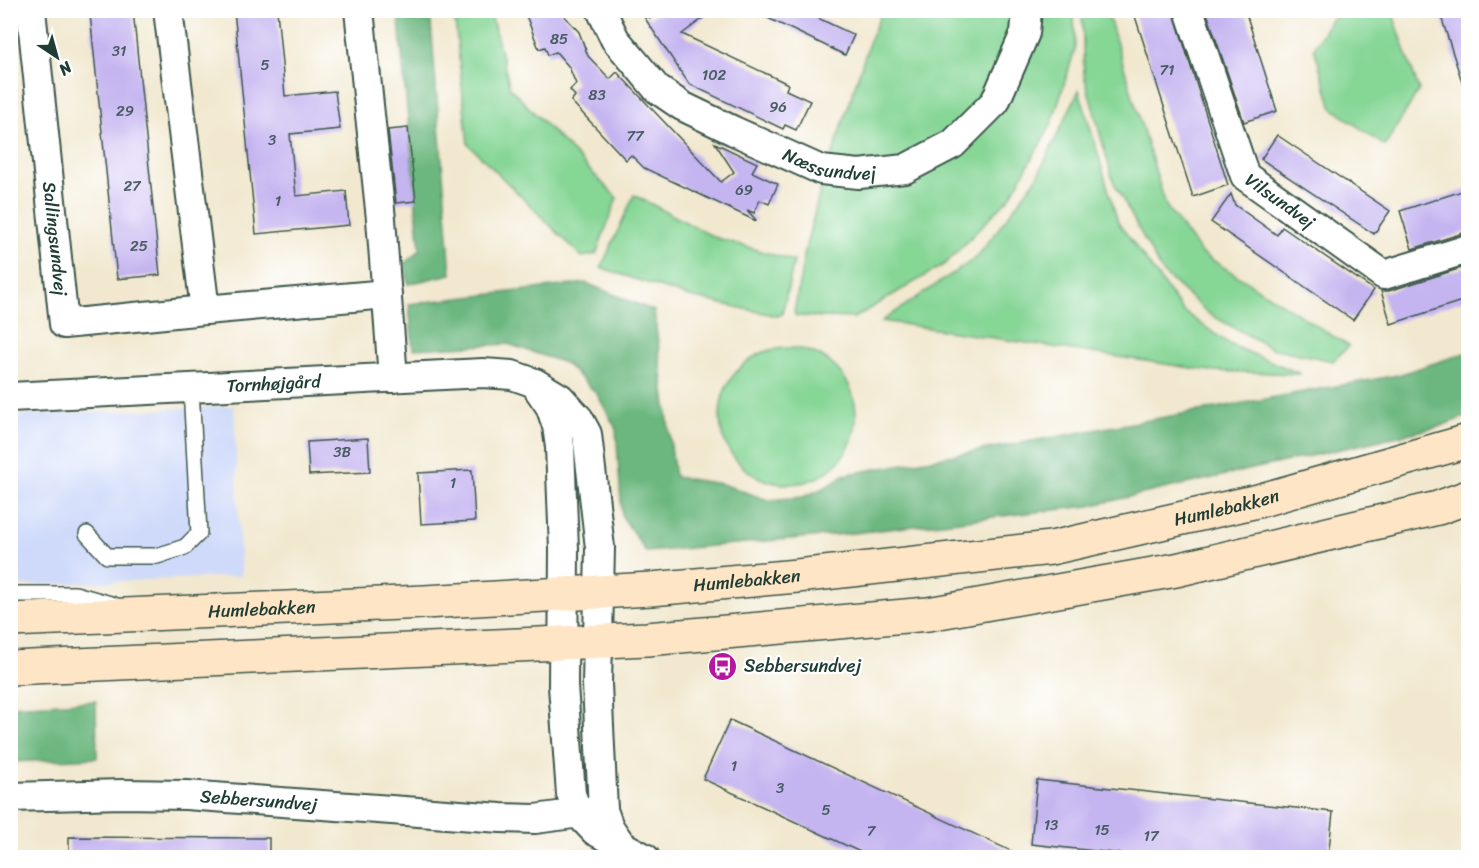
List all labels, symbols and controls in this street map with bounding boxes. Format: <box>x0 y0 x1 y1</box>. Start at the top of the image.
house number: 85 <box>550 26 568 52</box>
north arrow <box>27 27 87 87</box>
house number: 31 <box>112 38 126 64</box>
house number: 5 <box>260 52 270 78</box>
text: N <box>52 53 79 84</box>
house number: 71 <box>1159 57 1175 83</box>
house number: 102 <box>702 62 727 88</box>
house number: 83 <box>588 82 606 108</box>
house number: 96 <box>769 94 787 120</box>
house number: 29 <box>116 98 134 124</box>
house number: 77 <box>626 123 645 149</box>
house number: 3 <box>268 127 276 153</box>
street label: Næssundvej <box>777 139 878 190</box>
street label: Vilsundvej <box>1238 164 1322 238</box>
house number: 27 <box>123 173 142 199</box>
house number: 69 <box>735 177 753 203</box>
street label: Sallingsundvej <box>33 180 77 298</box>
house number: 1 <box>275 188 281 214</box>
house number: 25 <box>130 233 148 259</box>
street label: Tornhøjgård <box>226 365 323 402</box>
house number: 3B <box>333 439 351 465</box>
house number: 1 <box>450 470 456 496</box>
street label: Humlebakken <box>1171 480 1283 536</box>
street label: Humlebakken <box>692 560 802 601</box>
street label: Humlebakken <box>207 591 316 627</box>
bus stop icon: Sebbersundvej <box>707 650 739 682</box>
place label: Sebbersundvej <box>744 650 861 682</box>
house number: 1 <box>731 753 737 779</box>
house number: 3 <box>776 775 784 801</box>
street label: Sebbersundvej <box>199 780 319 821</box>
house number: 5 <box>821 797 831 823</box>
house number: 13 <box>1044 812 1058 838</box>
house number: 15 <box>1094 817 1110 843</box>
house number: 7 <box>867 818 877 844</box>
house number: 17 <box>1143 823 1160 849</box>

